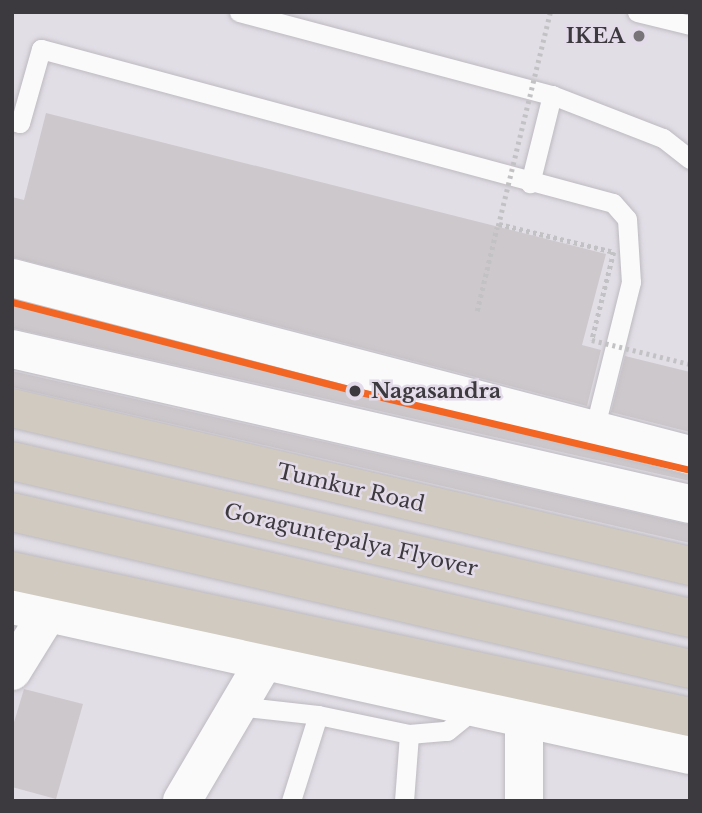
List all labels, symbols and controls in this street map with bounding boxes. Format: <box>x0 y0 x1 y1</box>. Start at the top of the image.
place label: IKEA <box>566 23 625 49</box>
marker: IKEA <box>631 28 647 44</box>
place label: Nagasandra <box>371 378 501 404</box>
marker: Nagasandra <box>345 381 365 401</box>
street label: Tumkur Road <box>275 459 427 517</box>
street label: Goraguntepalya Flyover <box>222 499 480 581</box>

